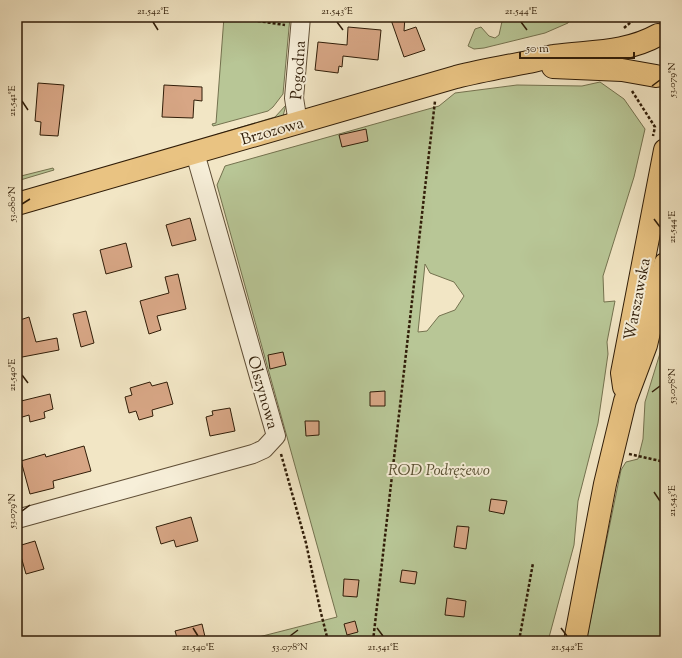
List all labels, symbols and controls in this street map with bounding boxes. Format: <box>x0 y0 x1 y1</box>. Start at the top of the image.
text: 21.542°E <box>137 4 169 19</box>
text: 21.543°E <box>321 4 353 19</box>
text: 21.544°E <box>505 4 537 19</box>
scale bar <box>520 34 634 60</box>
street label: Pogodna <box>286 39 313 101</box>
text: 50 m <box>525 40 549 58</box>
text: 53.079°N <box>665 62 680 99</box>
text: 21.541°E <box>5 85 20 117</box>
street label: Brzozowa <box>238 112 307 152</box>
text: 53.080°N <box>5 186 20 223</box>
text: 21.544°E <box>665 211 680 243</box>
street label: Warszawska <box>619 256 658 343</box>
street label: Olszynowa <box>240 353 283 433</box>
text: 21.540°E <box>5 359 20 391</box>
text: 53.078°N <box>665 368 680 405</box>
park label: ROD Podrężewo <box>388 460 490 483</box>
text: 21.543°E <box>665 485 680 517</box>
text: 53.079°N <box>5 493 20 530</box>
text: 21.540°E <box>182 640 214 655</box>
text: 53.078°N <box>271 640 308 655</box>
text: 21.541°E <box>367 640 399 655</box>
text: 21.542°E <box>551 640 583 655</box>

